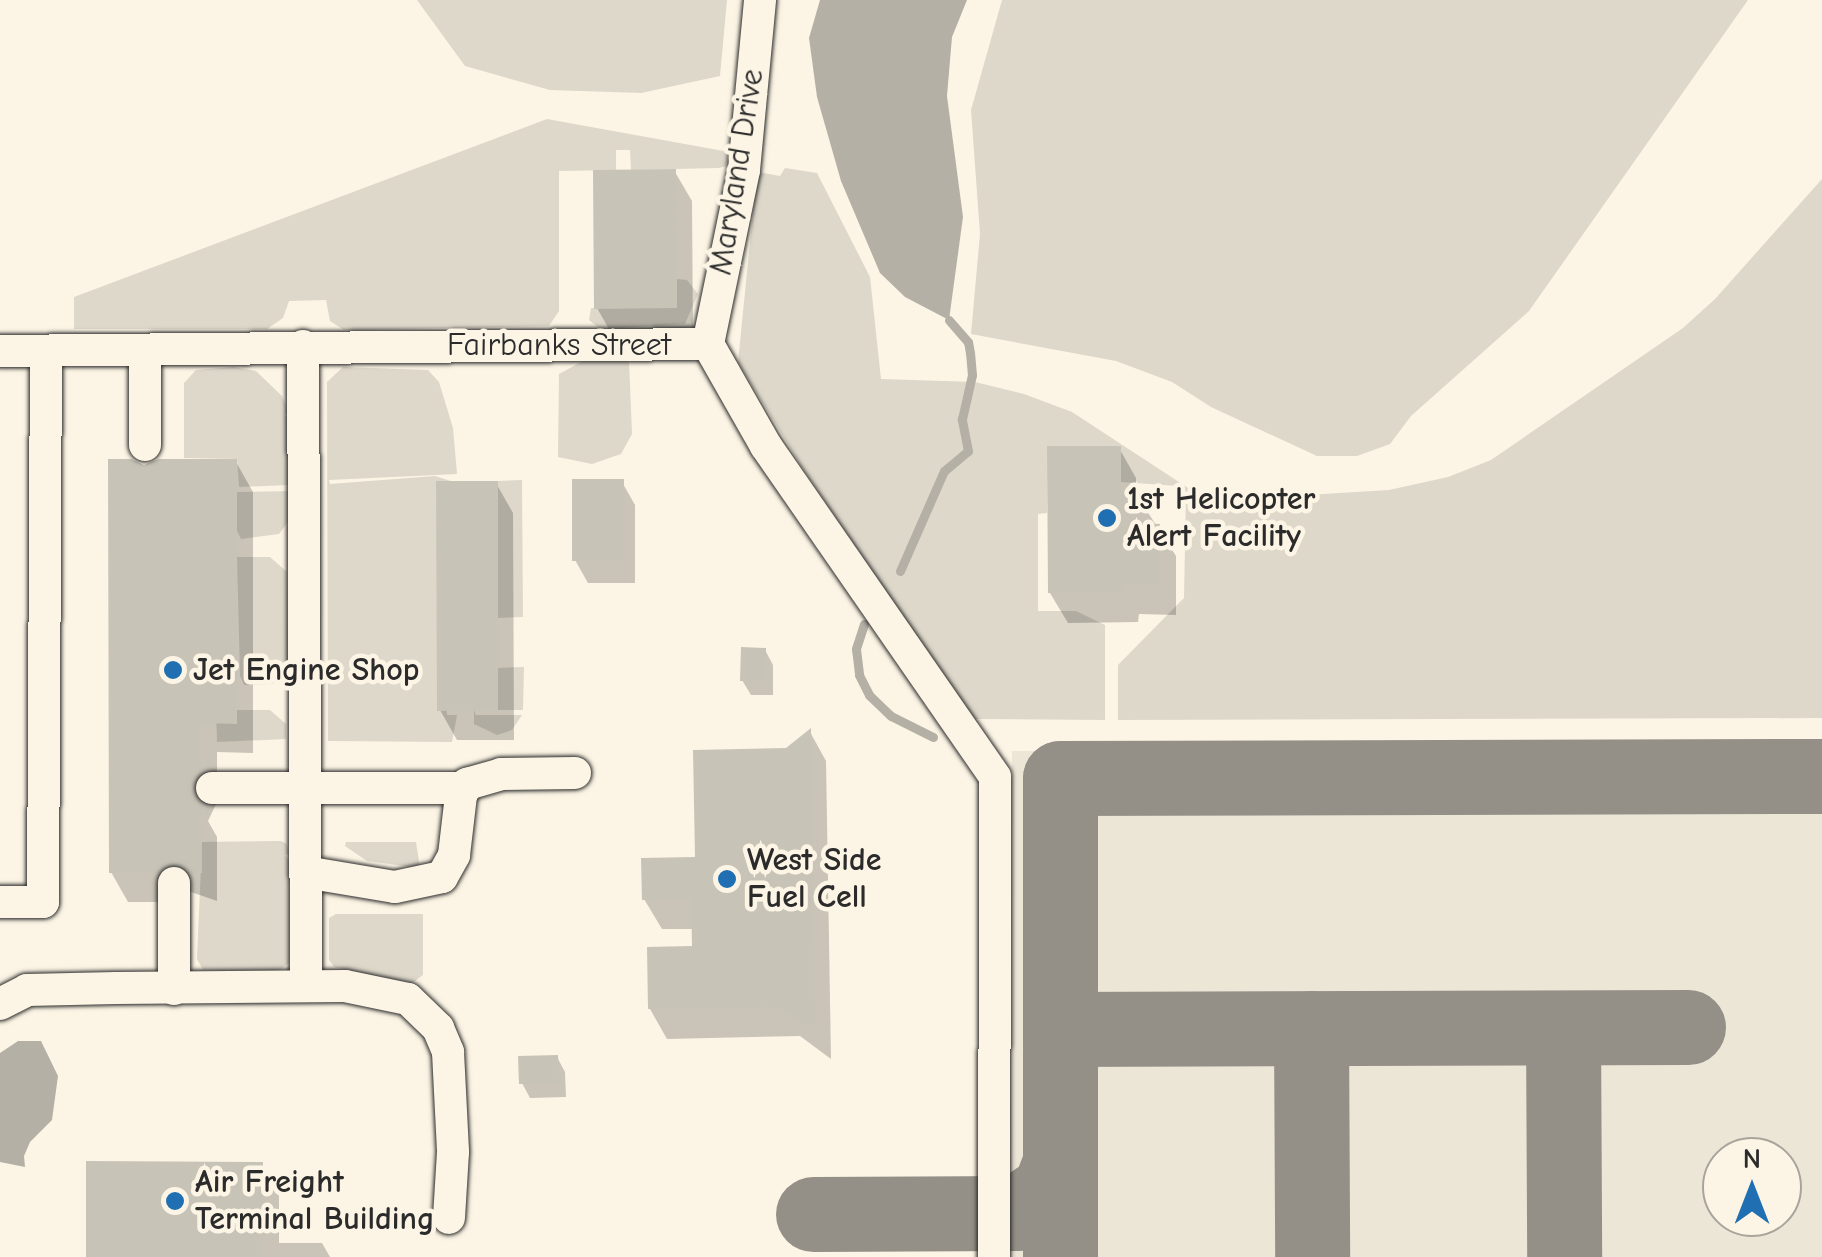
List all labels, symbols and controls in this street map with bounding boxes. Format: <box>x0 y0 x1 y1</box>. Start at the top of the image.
street label: Maryland Drive <box>702 66 772 278</box>
street label: Fairbanks Street <box>447 326 671 364</box>
place label: 1st Helicopter Alert Facility <box>1127 481 1315 556</box>
marker: 1st Helicopter Alert Facility <box>1096 507 1118 529</box>
place label: Jet Engine Shop <box>193 651 419 689</box>
marker: Jet Engine Shop <box>162 659 184 681</box>
place label: West Side Fuel Cell <box>747 842 881 917</box>
marker: West Side Fuel Cell <box>716 868 738 890</box>
north arrow <box>1702 1137 1802 1237</box>
text: N <box>1743 1143 1761 1175</box>
place label: Air Freight Terminal Building <box>195 1164 434 1239</box>
marker: Air Freight Terminal Building <box>164 1190 186 1212</box>

